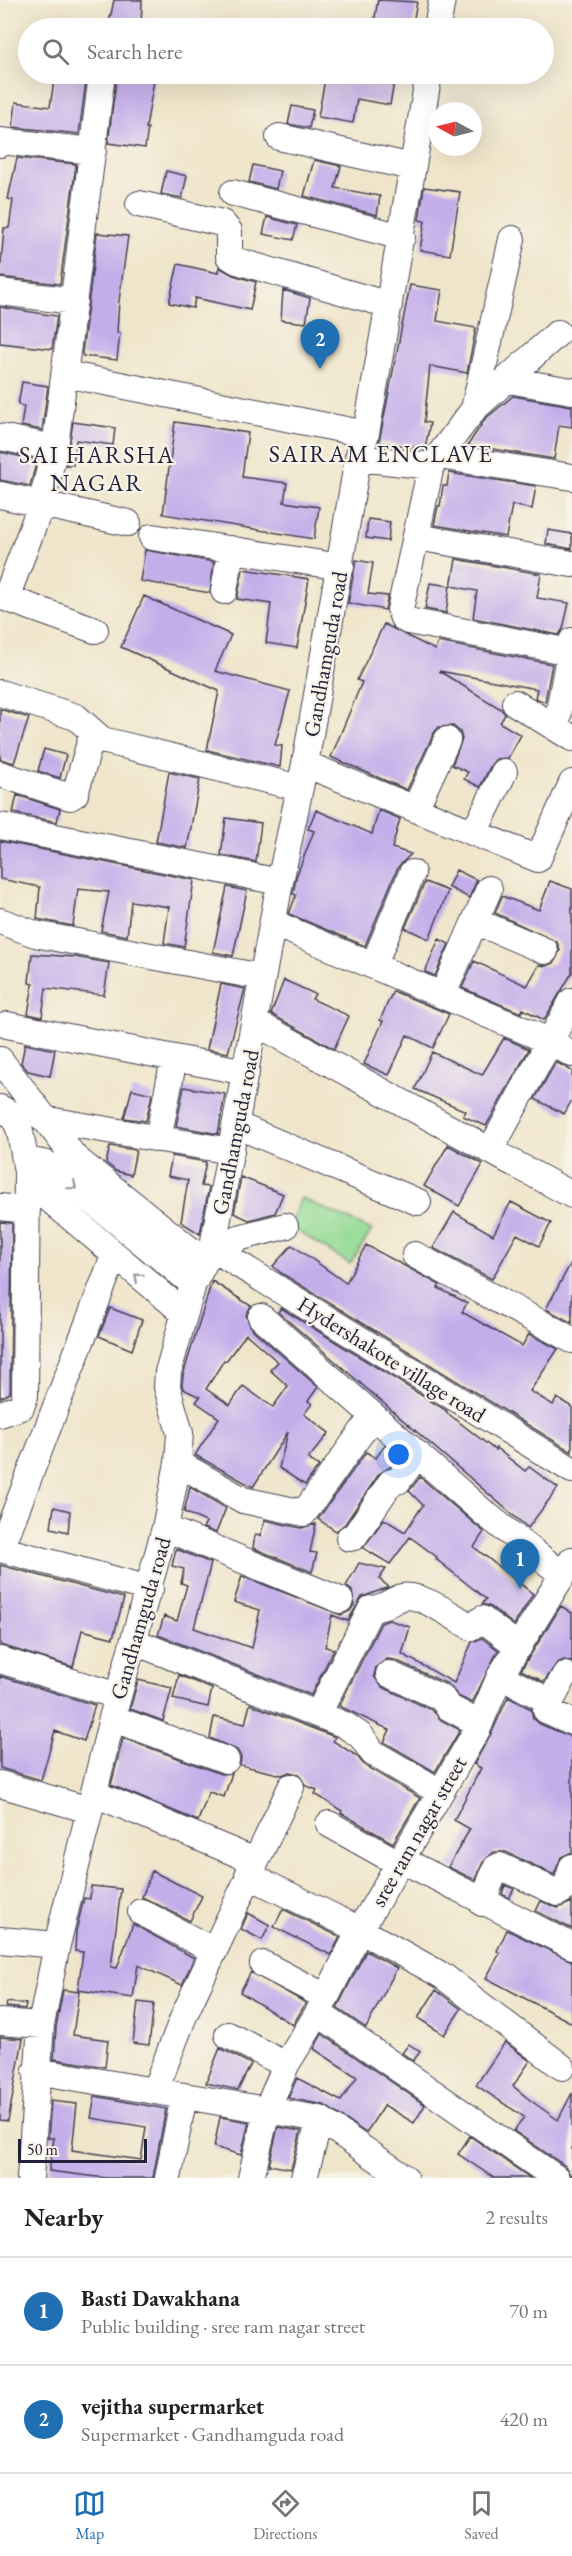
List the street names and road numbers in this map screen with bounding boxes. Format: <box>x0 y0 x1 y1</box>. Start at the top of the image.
street label: Gandhamguda road <box>297 568 355 739</box>
street label: Gandhamguda road <box>205 1046 266 1217</box>
street label: Hydershakote village road <box>292 1290 492 1430</box>
street label: Gandhamguda road <box>103 1533 178 1703</box>
street label: sree ram nagar street <box>364 1751 473 1912</box>

